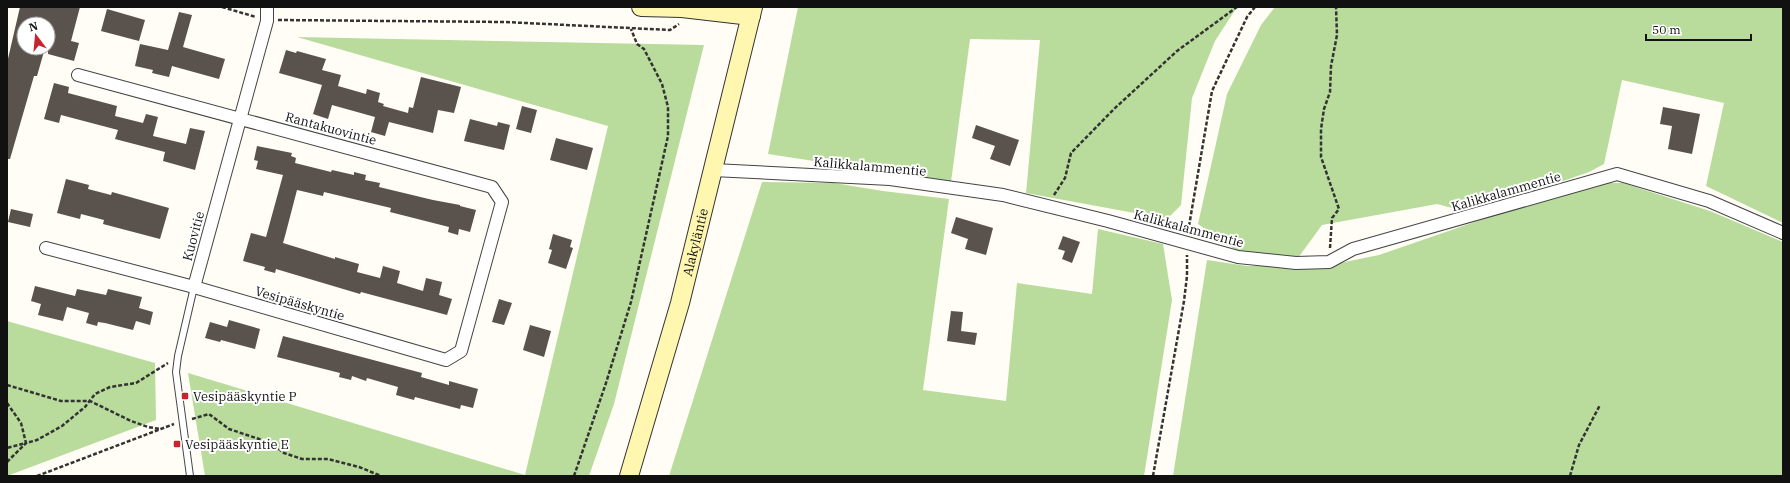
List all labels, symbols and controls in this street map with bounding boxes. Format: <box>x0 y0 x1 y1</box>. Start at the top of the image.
north arrow <box>16 16 56 56</box>
scale bar <box>1646 16 1751 42</box>
text: N <box>27 18 40 34</box>
text: 50 m <box>1652 22 1681 37</box>
street label: Rantakuovintie <box>283 108 378 149</box>
street label: Kalikkalammentie <box>813 153 927 180</box>
street label: Kalikkalammentie <box>1449 168 1563 215</box>
street label: Kalikkalammentie <box>1132 206 1246 251</box>
street label: Alakyläntie <box>679 207 712 278</box>
street label: Kuovitie <box>179 209 208 263</box>
street label: Vesipääskyntie <box>253 283 347 324</box>
place label: Vesipääskyntie P <box>193 388 297 405</box>
marker: Vesipääskyntie P <box>180 391 190 401</box>
place label: Vesipääskyntie E <box>185 436 289 453</box>
marker: Vesipääskyntie E <box>172 439 182 449</box>

